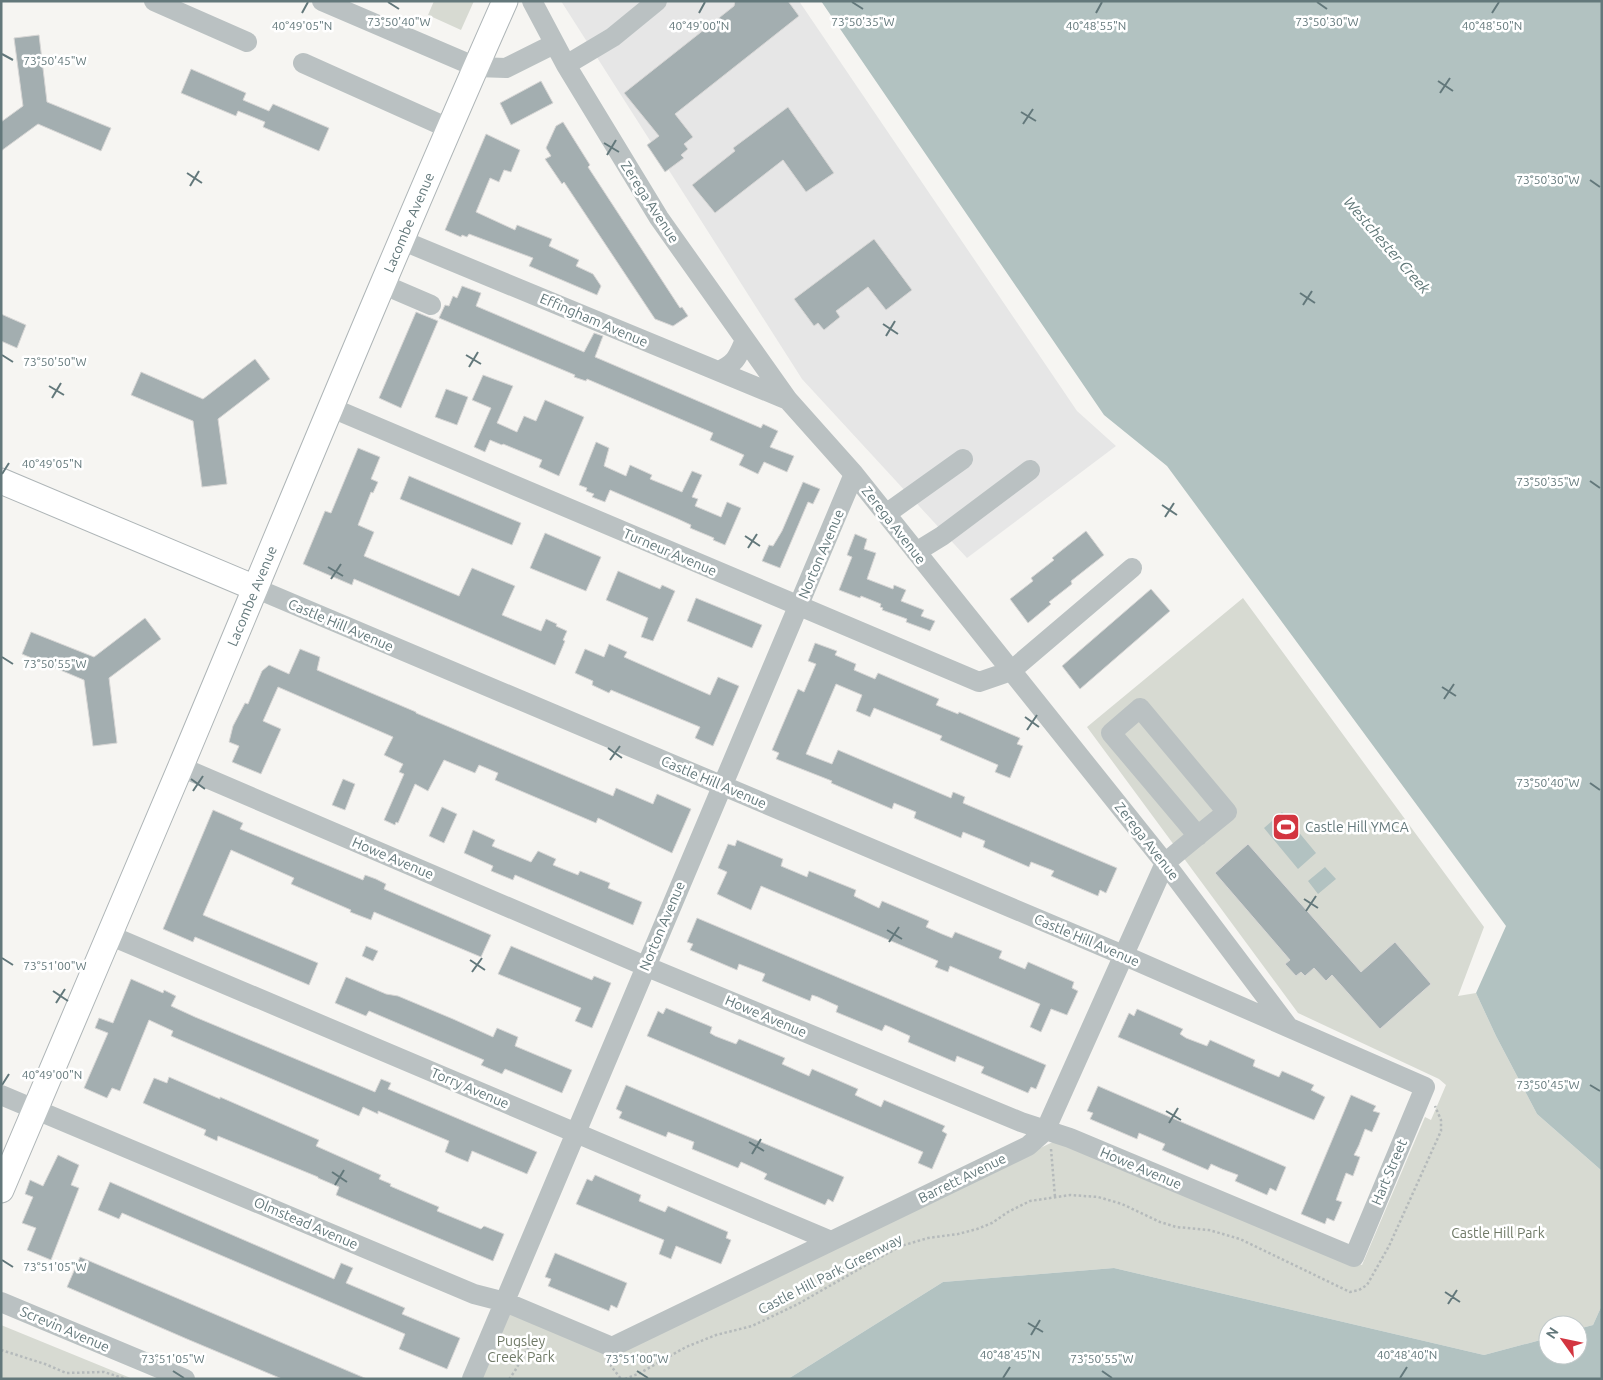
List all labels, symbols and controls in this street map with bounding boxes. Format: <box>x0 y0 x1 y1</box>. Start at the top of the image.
text: 73°50'40"W <box>367 15 431 28</box>
text: 73°50'35"W <box>831 15 895 28</box>
text: 73°50'30"W <box>1295 15 1359 28</box>
text: 40°49'05"N <box>272 19 332 32</box>
text: 40°49'00"N <box>669 19 729 32</box>
text: 40°48'55"N <box>1066 19 1126 32</box>
text: 40°48'50"N <box>1462 19 1522 32</box>
text: 73°50'45"W <box>23 54 87 67</box>
street label: Zerega Avenue <box>618 158 682 246</box>
street label: Lacombe Avenue <box>381 170 437 275</box>
text: 73°50'30"W <box>1516 173 1580 186</box>
water label: Westchester Creek <box>1340 193 1434 297</box>
street label: Effingham Avenue <box>538 290 650 350</box>
text: 73°50'50"W <box>23 355 87 368</box>
text: 40°49'05"N <box>22 457 82 470</box>
text: 73°50'35"W <box>1516 475 1580 488</box>
street label: Zerega Avenue <box>859 483 929 567</box>
street label: Norton Avenue <box>795 507 847 601</box>
street label: Turneur Avenue <box>621 525 719 579</box>
street label: Lacombe Avenue <box>224 543 280 649</box>
street label: Castle Hill Avenue <box>286 596 396 654</box>
text: 73°50'55"W <box>23 657 87 670</box>
street label: Castle Hill Avenue <box>659 753 769 811</box>
text: 73°50'40"W <box>1516 776 1580 789</box>
street label: Zerega Avenue <box>1112 799 1182 883</box>
sports icon: Castle Hill YMCA <box>1271 812 1301 842</box>
place label: Castle Hill YMCA <box>1305 819 1409 835</box>
street label: Howe Avenue <box>350 834 436 882</box>
street label: Norton Avenue <box>636 879 688 973</box>
street label: Castle Hill Avenue <box>1032 911 1142 969</box>
text: 73°51'00"W <box>23 959 87 972</box>
street label: Howe Avenue <box>723 992 809 1040</box>
street label: Torry Avenue <box>429 1064 511 1112</box>
text: 40°49'00"N <box>22 1068 82 1081</box>
text: 73°50'45"W <box>1516 1078 1580 1091</box>
street label: Hart Street <box>1368 1136 1410 1207</box>
street label: Howe Avenue <box>1098 1144 1184 1192</box>
street label: Barrett Avenue <box>915 1150 1009 1206</box>
street label: Olmstead Avenue <box>251 1194 361 1252</box>
park label: Castle Hill Park <box>1451 1225 1545 1241</box>
street label: Castle Hill Park Greenway <box>755 1231 905 1317</box>
text: 73°51'05"W <box>23 1260 87 1273</box>
street label: Screvin Avenue <box>18 1303 112 1355</box>
north arrow <box>1538 1315 1588 1365</box>
text: N <box>1543 1324 1562 1342</box>
park label: Pugsley Creek Park <box>487 1333 555 1365</box>
text: 40°48'45"N <box>980 1348 1040 1361</box>
text: 40°48'40"N <box>1377 1348 1437 1361</box>
text: 73°51'05"W <box>141 1352 205 1365</box>
text: 73°51'00"W <box>605 1352 669 1365</box>
text: 73°50'55"W <box>1070 1352 1134 1365</box>

